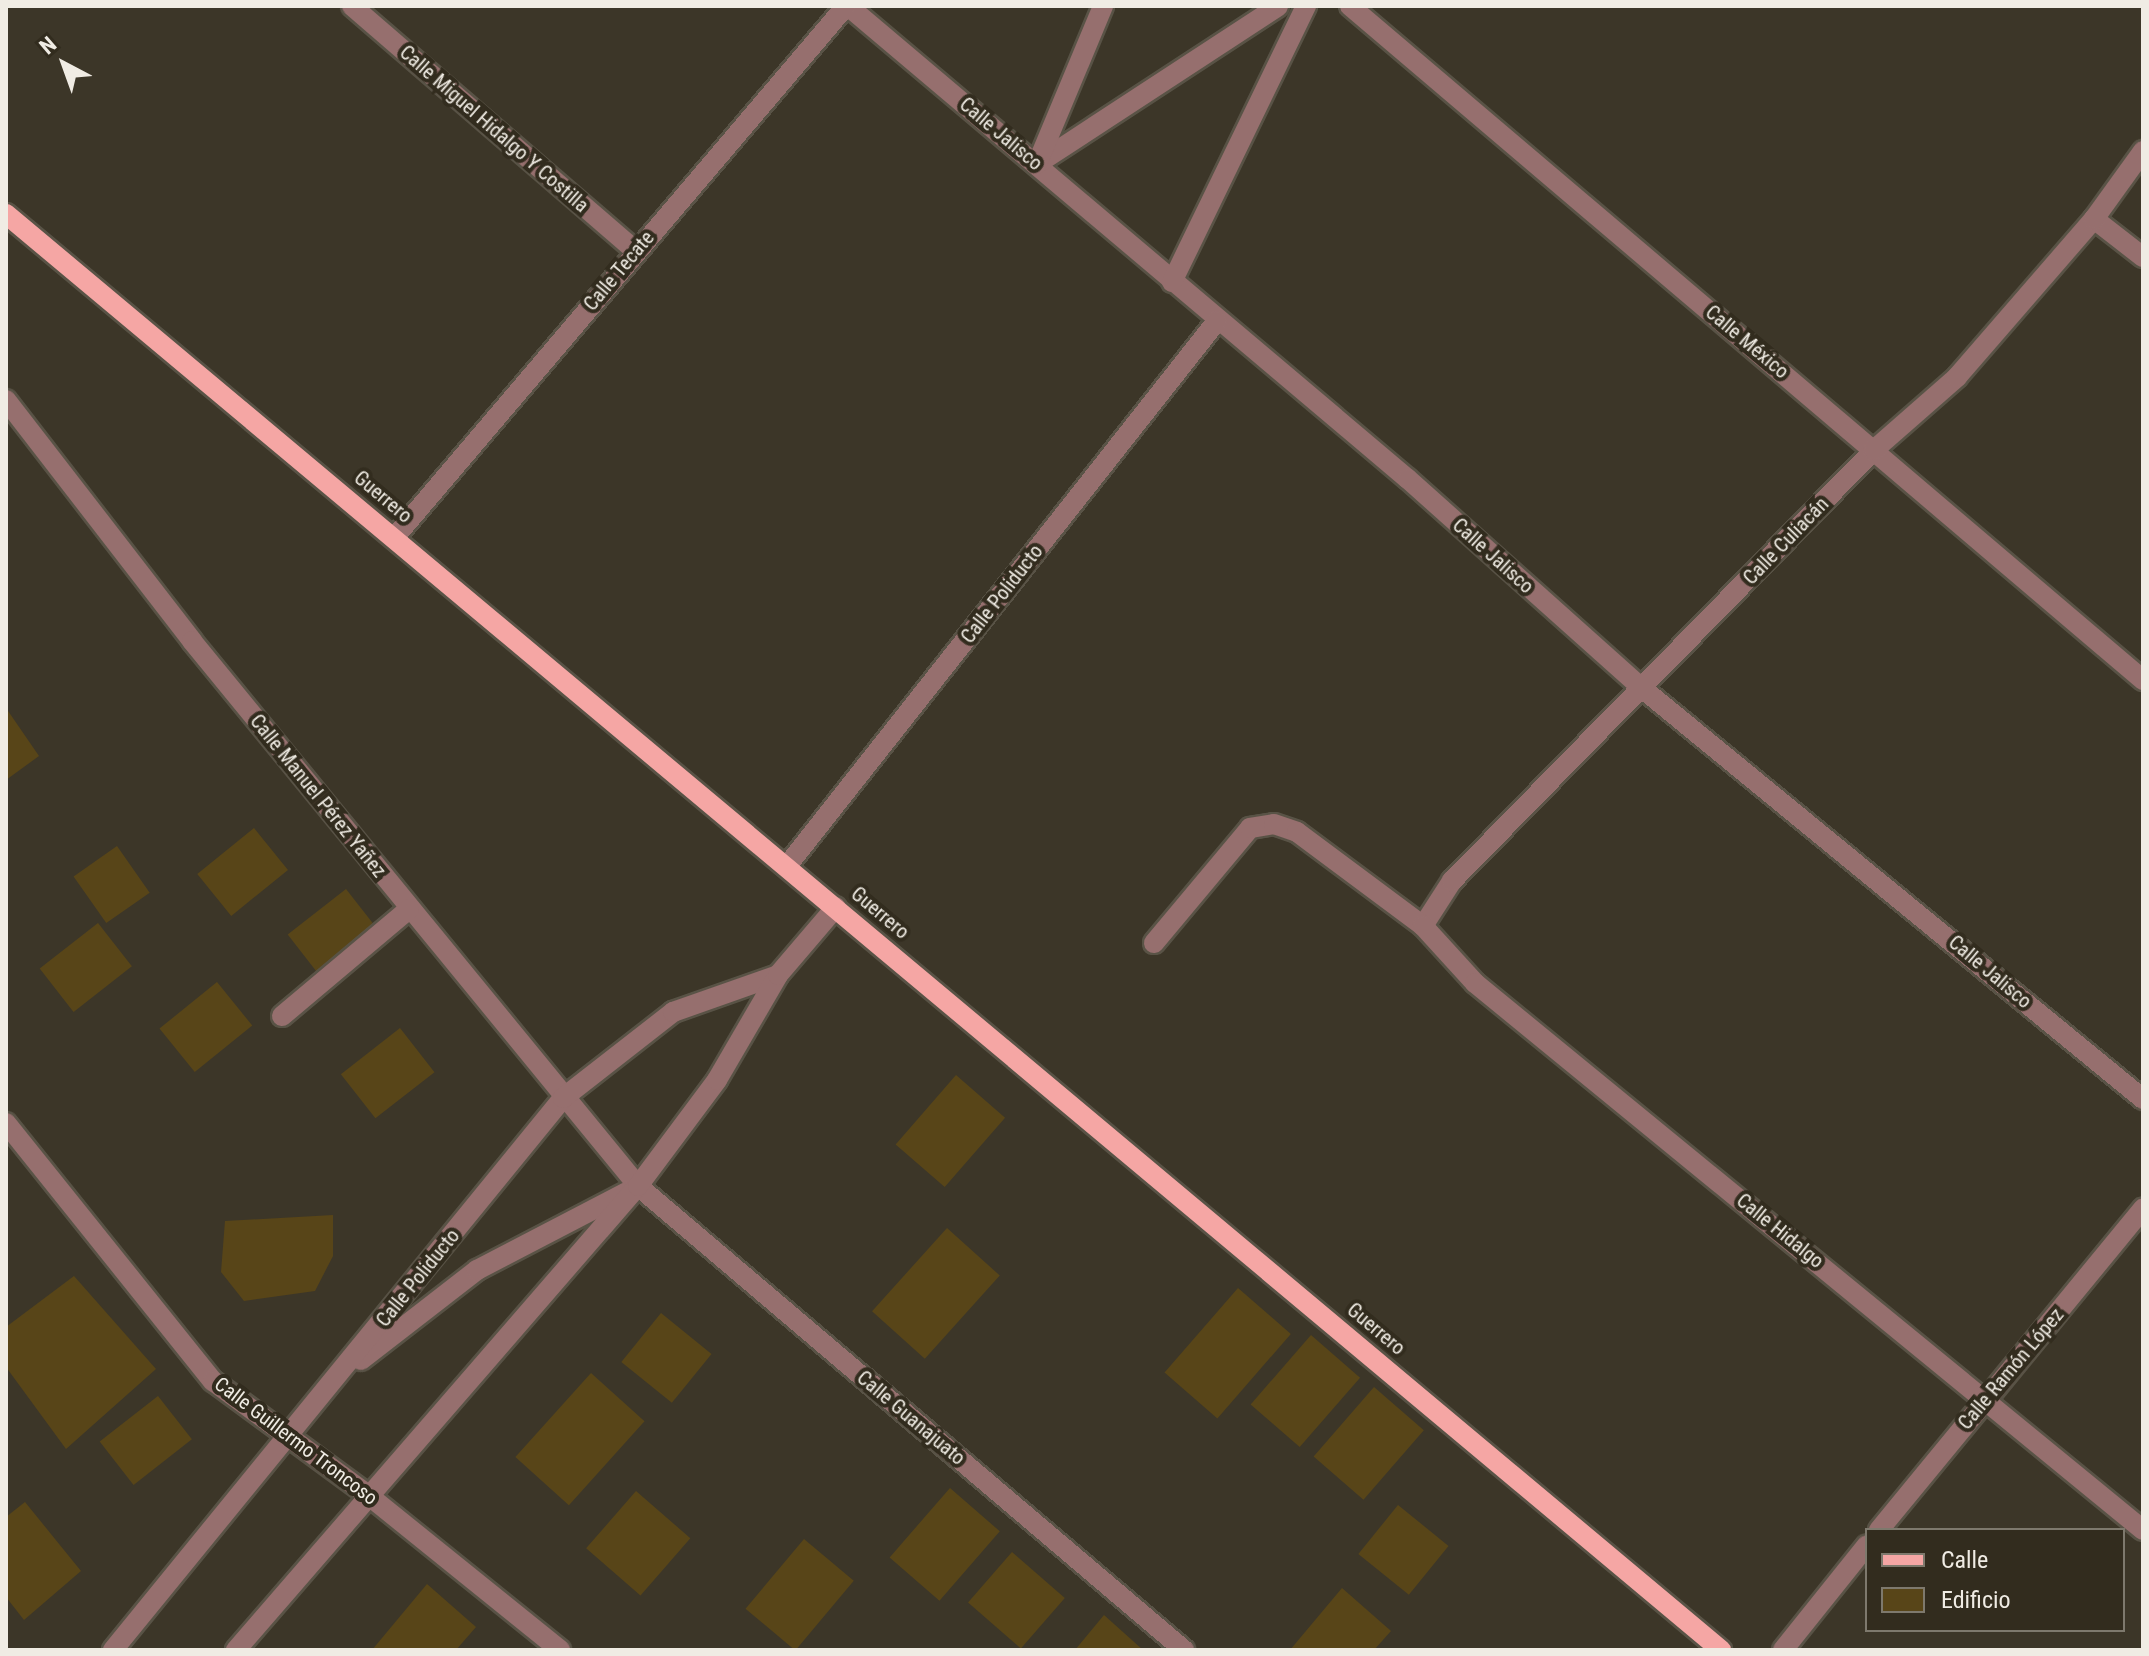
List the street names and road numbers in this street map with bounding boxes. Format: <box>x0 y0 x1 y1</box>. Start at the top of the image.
street label: Calle Miguel Hidalgo Y Costilla <box>395 40 593 218</box>
street label: Calle Jalisco <box>955 92 1047 176</box>
street label: Calle Tecate <box>579 226 659 316</box>
street label: Calle México <box>1701 300 1793 384</box>
street label: Guerrero <box>349 466 417 528</box>
street label: Calle Culiacán <box>1738 492 1834 590</box>
street label: Calle Jalisco <box>1447 513 1539 599</box>
street label: Calle Poliducto <box>956 540 1048 648</box>
street label: Calle Manuel Pérez Yañez <box>245 710 391 882</box>
street label: Guerrero <box>846 882 914 944</box>
street label: Calle Jalisco <box>1944 930 2036 1014</box>
street label: Calle Hidalgo <box>1732 1189 1828 1273</box>
street label: Calle Poliducto <box>371 1224 465 1332</box>
street label: Guerrero <box>1342 1298 1410 1360</box>
street label: Calle Ramón López <box>1953 1303 2069 1435</box>
street label: Calle Guanajuato <box>852 1366 970 1470</box>
street label: Calle Guillermo Troncoso <box>210 1372 382 1510</box>

